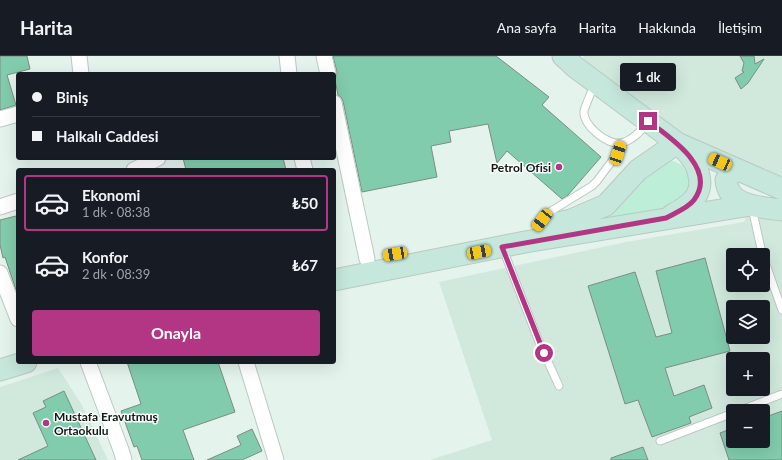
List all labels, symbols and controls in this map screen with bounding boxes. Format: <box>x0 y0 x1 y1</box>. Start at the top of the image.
text: Harita <box>20 16 73 39</box>
text: Ana sayfa <box>497 19 556 36</box>
text: Harita <box>578 19 616 36</box>
text: Hakkında <box>638 19 696 36</box>
text: İletişim <box>718 19 762 36</box>
callout: 1 dk <box>620 63 676 91</box>
text: 1 dk <box>635 69 661 85</box>
text: Biniş <box>56 88 88 106</box>
route end <box>639 112 657 130</box>
text: Halkalı Caddesi <box>56 127 159 145</box>
car <box>609 140 627 166</box>
car <box>707 152 733 172</box>
place label: Petrol Ofisi <box>491 160 551 175</box>
marker: Petrol Ofisi <box>554 162 564 172</box>
icon: car <box>34 185 70 221</box>
text: Ekonomi <box>82 186 140 204</box>
text: ₺50 <box>292 194 318 212</box>
text: 1 dk · 08:38 <box>82 204 150 220</box>
car <box>530 207 554 233</box>
car <box>466 244 492 260</box>
car <box>382 246 408 262</box>
icon: car <box>34 247 70 283</box>
text: Konfor <box>82 248 128 266</box>
map controls <box>726 248 770 448</box>
button: locate <box>726 248 770 292</box>
text: ₺67 <box>292 256 318 274</box>
text: 2 dk · 08:39 <box>82 266 150 282</box>
button: layers <box>726 300 770 344</box>
button: Onayla <box>32 310 320 356</box>
route start <box>535 344 553 362</box>
button: + <box>726 352 770 396</box>
button: − <box>726 404 770 448</box>
place label: Mustafa Eravutmuş Ortaokulu <box>54 409 158 438</box>
marker: Mustafa Eravutmuş Ortaokulu <box>41 418 51 428</box>

